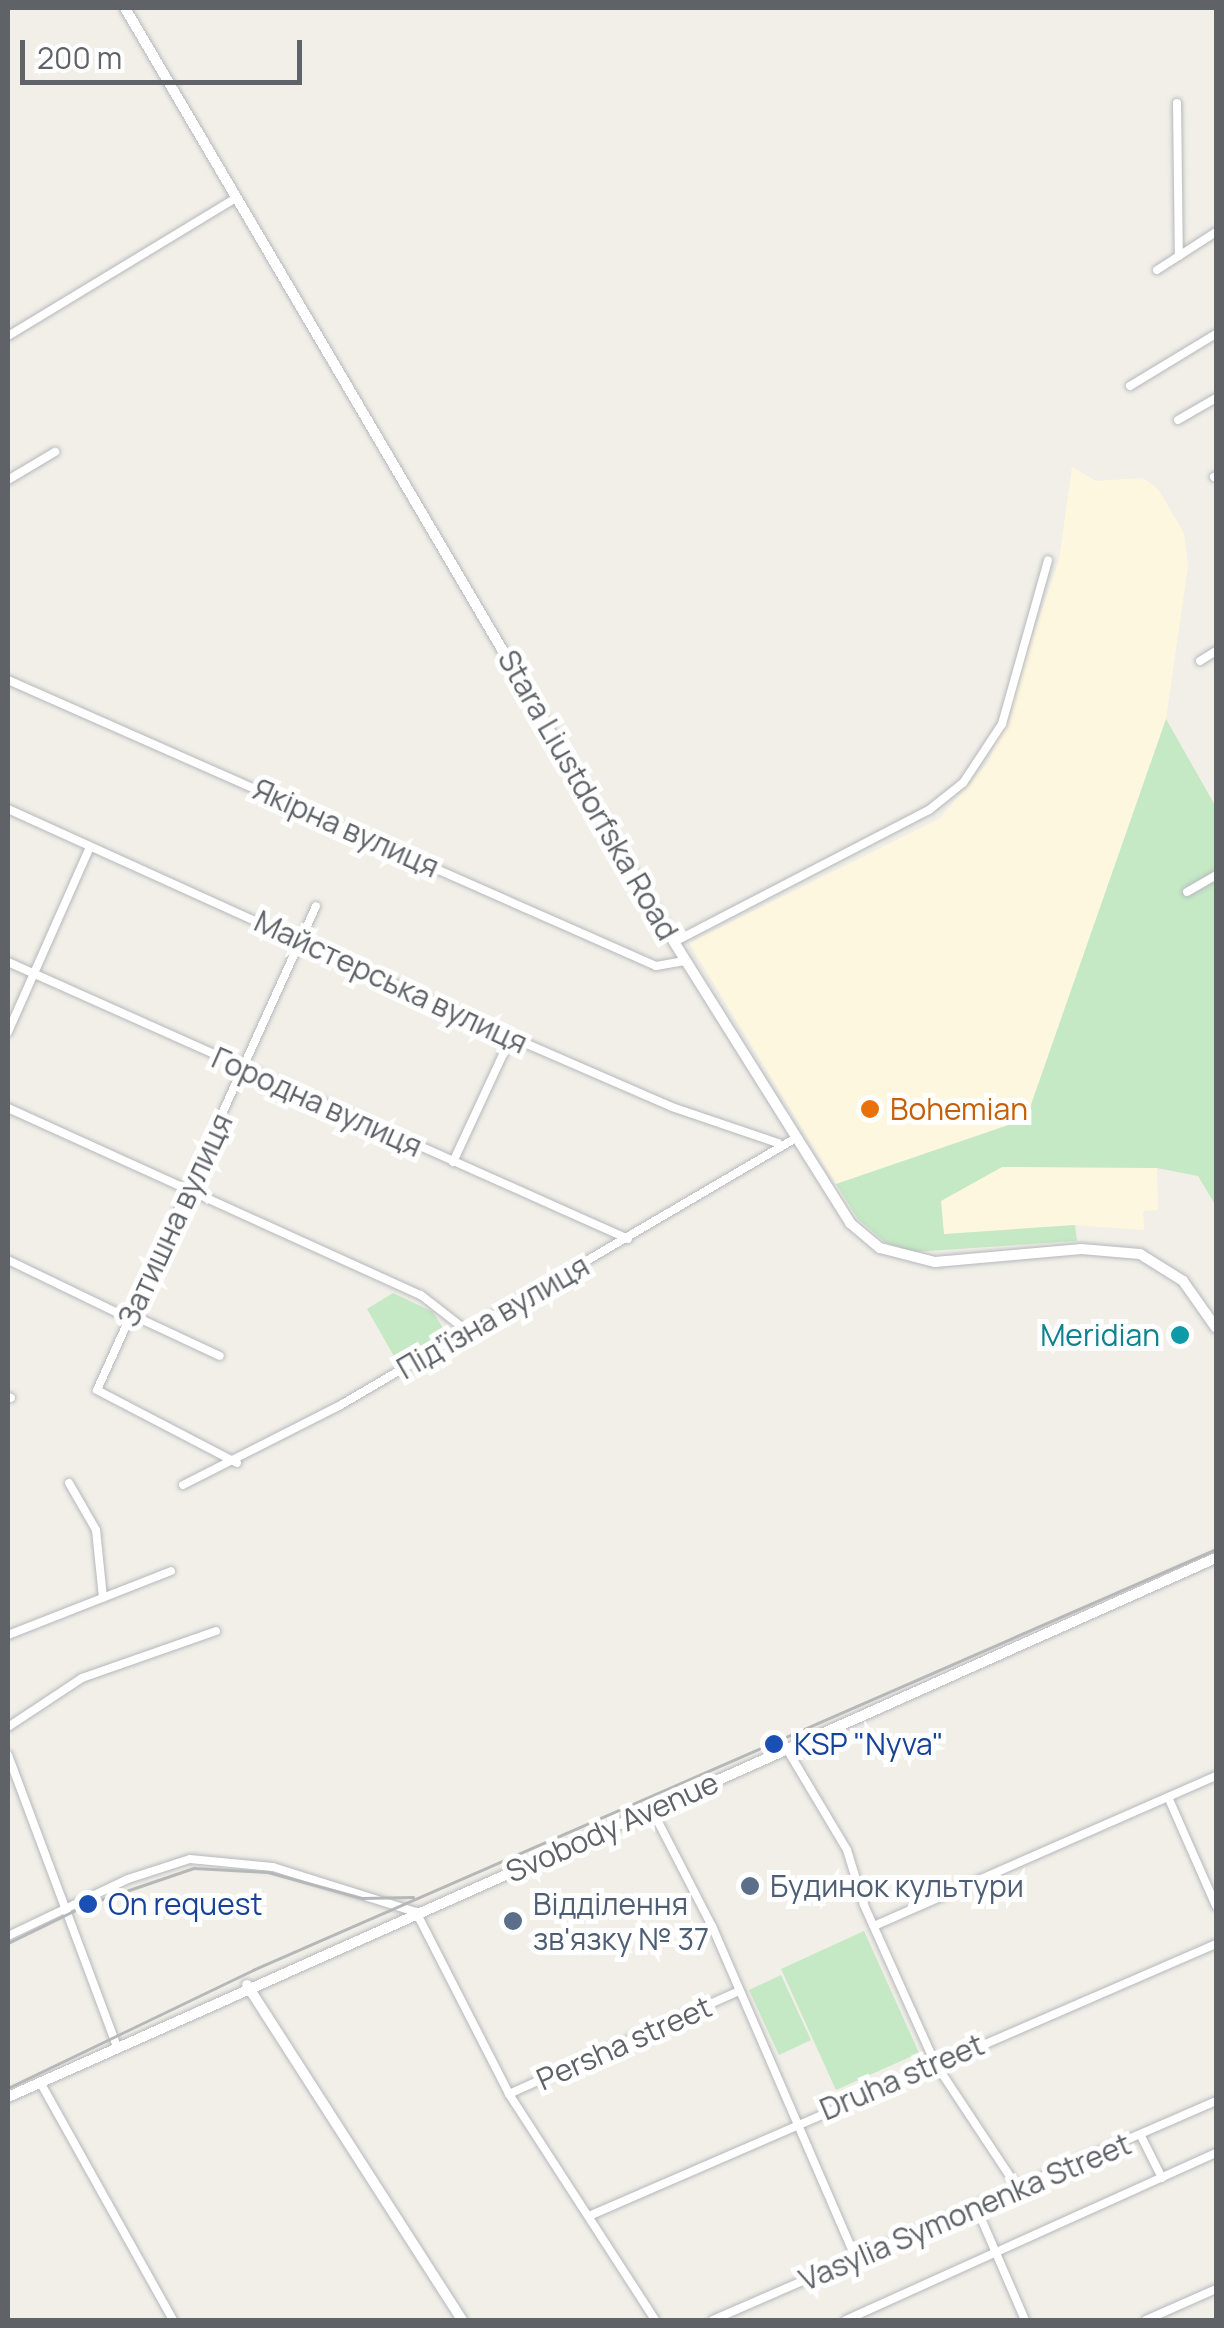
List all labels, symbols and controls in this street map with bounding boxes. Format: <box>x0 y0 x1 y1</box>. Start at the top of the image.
scale bar <box>25 20 308 82</box>
text: 200 m <box>37 37 122 78</box>
street label: Stara Liustdorfska Road <box>490 644 686 946</box>
street label: Якірна вулиця <box>247 771 445 885</box>
street label: Майстерська вулиця <box>249 903 533 1061</box>
street label: Городна вулиця <box>207 1040 427 1164</box>
place label: Bohemian <box>890 1091 1028 1127</box>
marker: Bohemian <box>859 1098 881 1120</box>
street label: Затишна вулиця <box>110 1108 240 1332</box>
street label: Підʼїзна вулиця <box>391 1247 595 1387</box>
place label: Meridian <box>1040 1317 1160 1353</box>
marker: Meridian <box>1169 1324 1191 1346</box>
place label: KSP "Nyva" <box>794 1726 944 1762</box>
marker: KSP "Nyva" <box>763 1733 785 1755</box>
street label: Svobody Avenue <box>500 1764 724 1890</box>
place label: Будинок культури <box>770 1868 1024 1904</box>
marker: Будинок культури <box>739 1875 761 1897</box>
place label: On request <box>108 1886 262 1922</box>
place label: Відділення зв'язку № 37 <box>533 1886 709 1956</box>
marker: On request <box>77 1893 99 1915</box>
marker: Відділення зв'язку № 37 <box>502 1910 524 1932</box>
street label: Persha street <box>531 1988 717 2098</box>
street label: Druha street <box>815 2026 989 2128</box>
street label: Vasylia Symonenka Street <box>794 2126 1136 2298</box>

